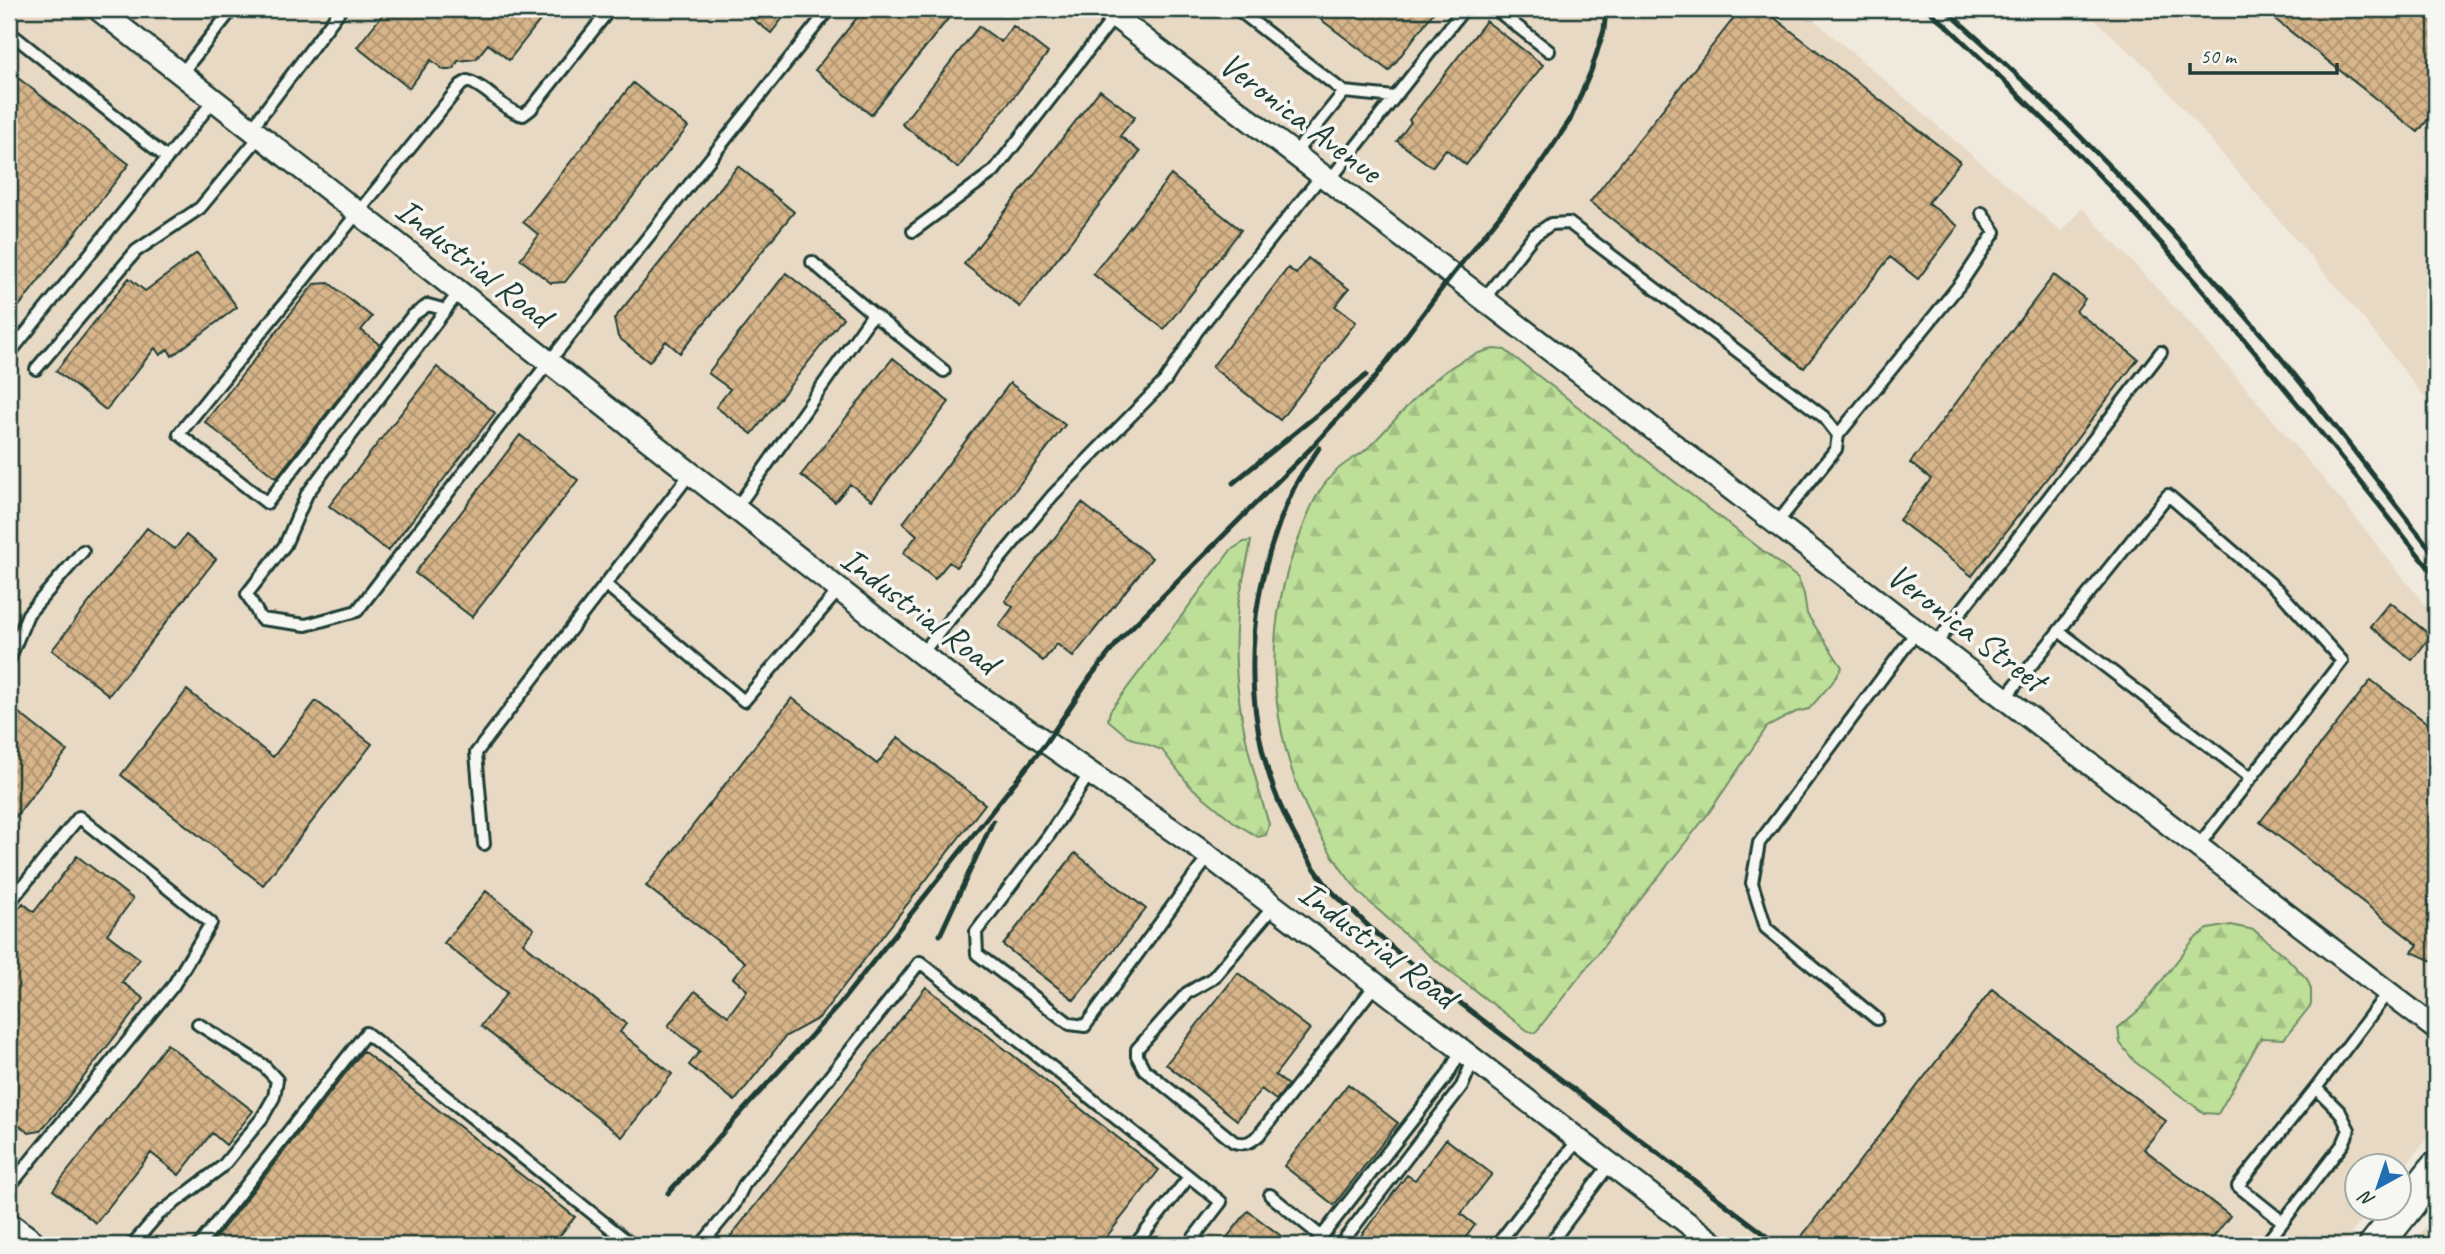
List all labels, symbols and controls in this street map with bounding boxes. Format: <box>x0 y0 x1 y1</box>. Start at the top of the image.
scale bar <box>2190 32 2336 76</box>
street label: Veronica Avenue <box>1210 42 1393 195</box>
text: 50 m <box>2200 43 2238 69</box>
street label: Industrial Road <box>387 187 565 341</box>
street label: Industrial Road <box>832 536 1012 688</box>
street label: Veronica Street <box>1878 553 2059 705</box>
street label: Industrial Road <box>1290 870 1470 1022</box>
north arrow <box>2344 1152 2414 1222</box>
text: N <box>2353 1184 2380 1212</box>

